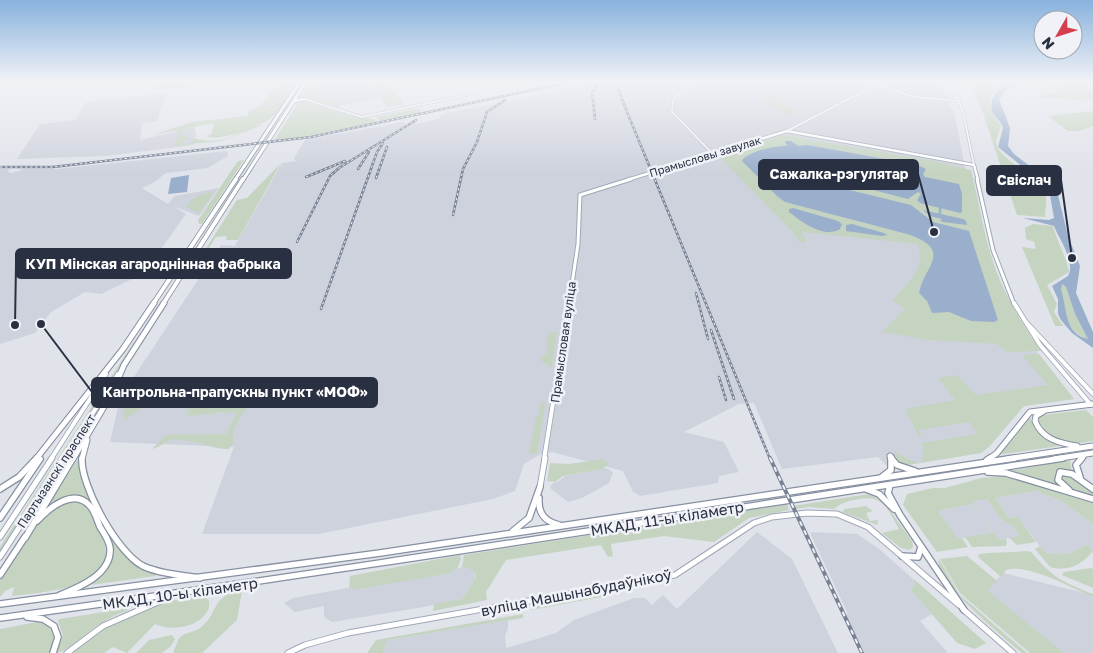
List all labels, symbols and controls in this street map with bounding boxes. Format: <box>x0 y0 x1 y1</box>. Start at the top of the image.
north arrow <box>1033 10 1083 60</box>
text: N <box>1038 34 1057 53</box>
street label: Прамысловы завулак <box>648 133 763 179</box>
callout: Сажалка-рэгулятар <box>759 160 918 189</box>
text: Сажалка-рэгулятар <box>770 165 909 182</box>
callout: Свіслач <box>987 166 1061 195</box>
text: Свіслач <box>997 171 1051 188</box>
callout: КУП Мінская агароднінная фабрыка <box>16 249 291 278</box>
text: КУП Мінская агароднінная фабрыка <box>25 255 281 272</box>
street label: Прамысловая вуліца <box>547 280 579 404</box>
callout: Кантрольна-прапускны пункт «МОФ» <box>92 378 377 407</box>
text: Кантрольна-прапускны пункт «МОФ» <box>103 383 368 400</box>
street label: Партызанскі праспект <box>14 411 98 531</box>
street label: МКАД, 11-ы кіламетр <box>589 497 745 539</box>
street label: вуліца Машынабудаўнікоў <box>479 565 673 619</box>
street label: МКАД, 10-ы кіламетр <box>101 573 259 613</box>

